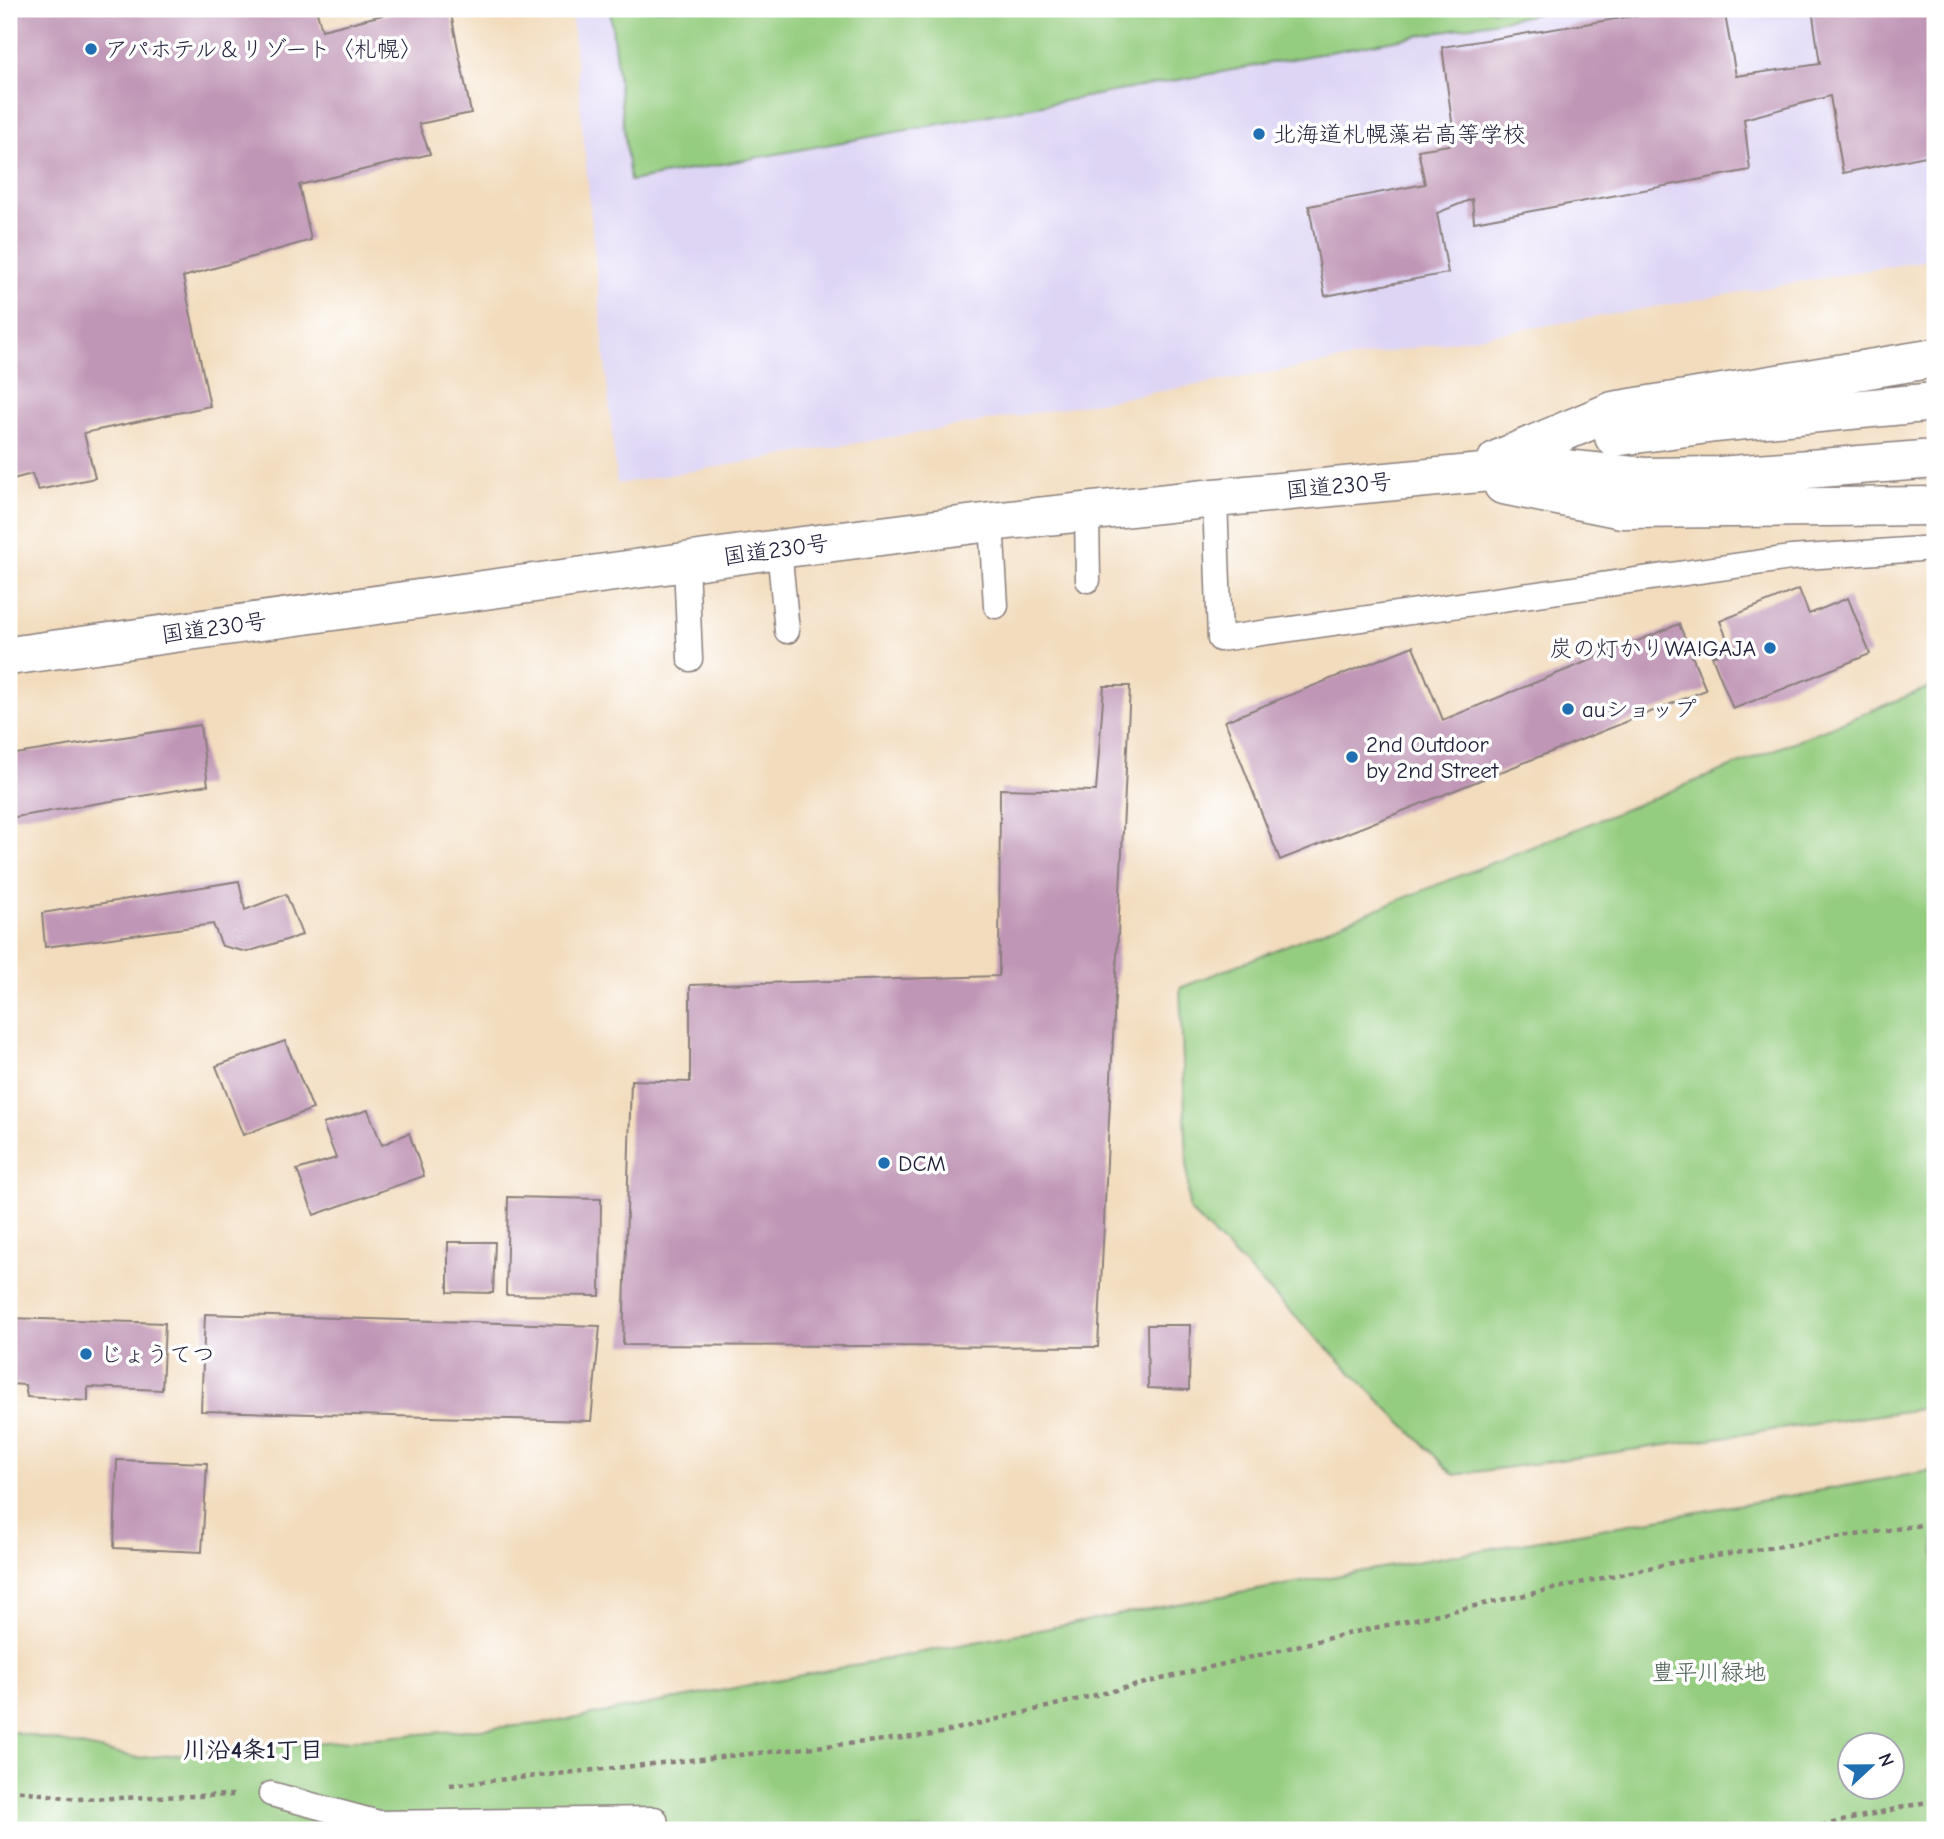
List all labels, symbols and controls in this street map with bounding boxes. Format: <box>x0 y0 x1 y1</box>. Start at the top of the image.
place label: アパホテル＆リゾート〈札幌〉 <box>105 36 423 63</box>
marker: アパホテル＆リゾート〈札幌〉 <box>83 41 99 57</box>
place label: 北海道札幌藻岩高等学校 <box>1273 121 1526 148</box>
marker: 北海道札幌藻岩高等学校 <box>1251 126 1267 142</box>
street label: 国道230号 <box>1285 468 1393 504</box>
street label: 国道230号 <box>721 529 831 571</box>
street label: 国道230号 <box>159 607 269 649</box>
place label: 炭の灯かりWA!GAJA <box>1550 635 1756 662</box>
marker: 炭の灯かりWA!GAJA <box>1762 640 1778 656</box>
place label: auショップ <box>1582 696 1697 723</box>
marker: auショップ <box>1560 701 1576 717</box>
place label: 2nd Outdoor by 2nd Street <box>1366 731 1500 784</box>
marker: 2nd Outdoor by 2nd Street <box>1344 749 1360 765</box>
place label: DCM <box>898 1150 946 1177</box>
marker: DCM <box>876 1155 892 1171</box>
place label: じょうてつ <box>100 1341 215 1368</box>
marker: じょうてつ <box>78 1346 94 1362</box>
park label: 豊平川緑地 <box>1652 1659 1767 1686</box>
north arrow <box>1836 1730 1906 1800</box>
district label: 川沿4条1丁目 <box>183 1736 323 1764</box>
text: N <box>1873 1750 1898 1770</box>

